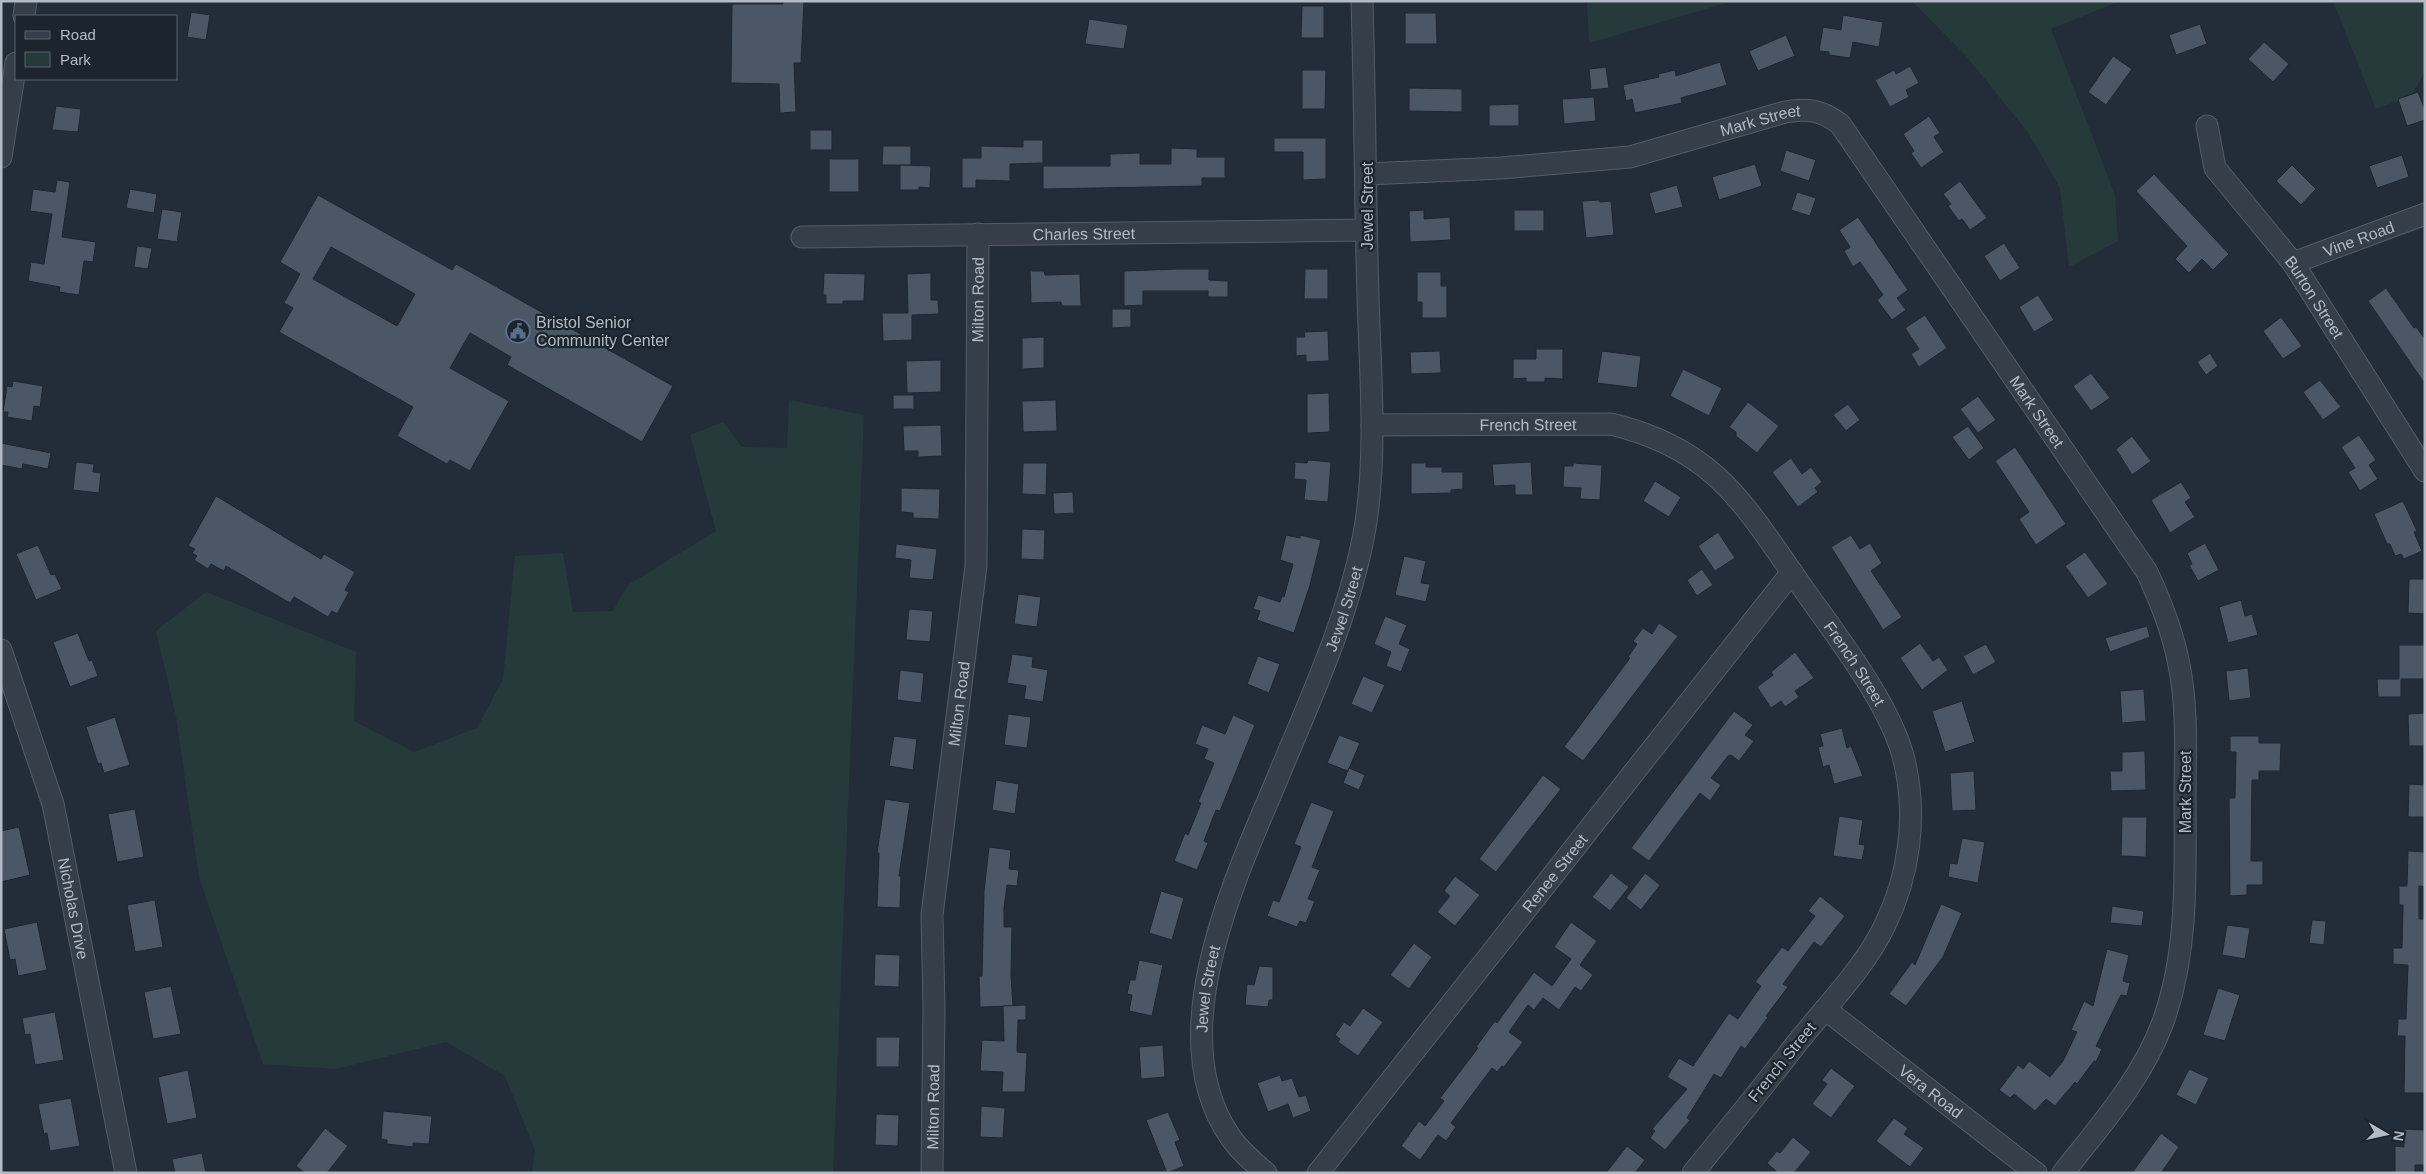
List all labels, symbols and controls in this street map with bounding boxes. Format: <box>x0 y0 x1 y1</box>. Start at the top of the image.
legend <box>15 15 178 80</box>
text: Road <box>60 26 96 43</box>
text: Park <box>60 51 91 68</box>
street label: Mark Street <box>1718 102 1801 139</box>
street label: Jewel Street <box>1359 161 1376 250</box>
street label: Vine Road <box>2321 218 2397 260</box>
street label: Charles Street <box>1033 224 1136 243</box>
street label: Burton Street <box>2282 252 2347 342</box>
street label: Milton Road <box>969 257 986 343</box>
place label: Bristol Senior Community Center <box>536 314 670 349</box>
public building icon: Bristol Senior Community Center <box>505 318 531 344</box>
street label: Mark Street <box>2007 373 2068 451</box>
street label: French Street <box>1479 416 1577 433</box>
street label: Jewel Street <box>1322 564 1365 654</box>
street label: French Street <box>1821 618 1889 709</box>
street label: Milton Road <box>945 660 972 747</box>
street label: Mark Street <box>2177 750 2194 833</box>
street label: Renee Street <box>1519 830 1591 915</box>
street label: Nicholas Drive <box>55 856 92 961</box>
street label: Jewel Street <box>1193 943 1223 1033</box>
street label: French Street <box>1745 1019 1819 1105</box>
street label: Vera Road <box>1896 1061 1966 1121</box>
street label: Milton Road <box>924 1064 942 1150</box>
north arrow <box>2361 1109 2411 1159</box>
text: N <box>2390 1130 2408 1142</box>

